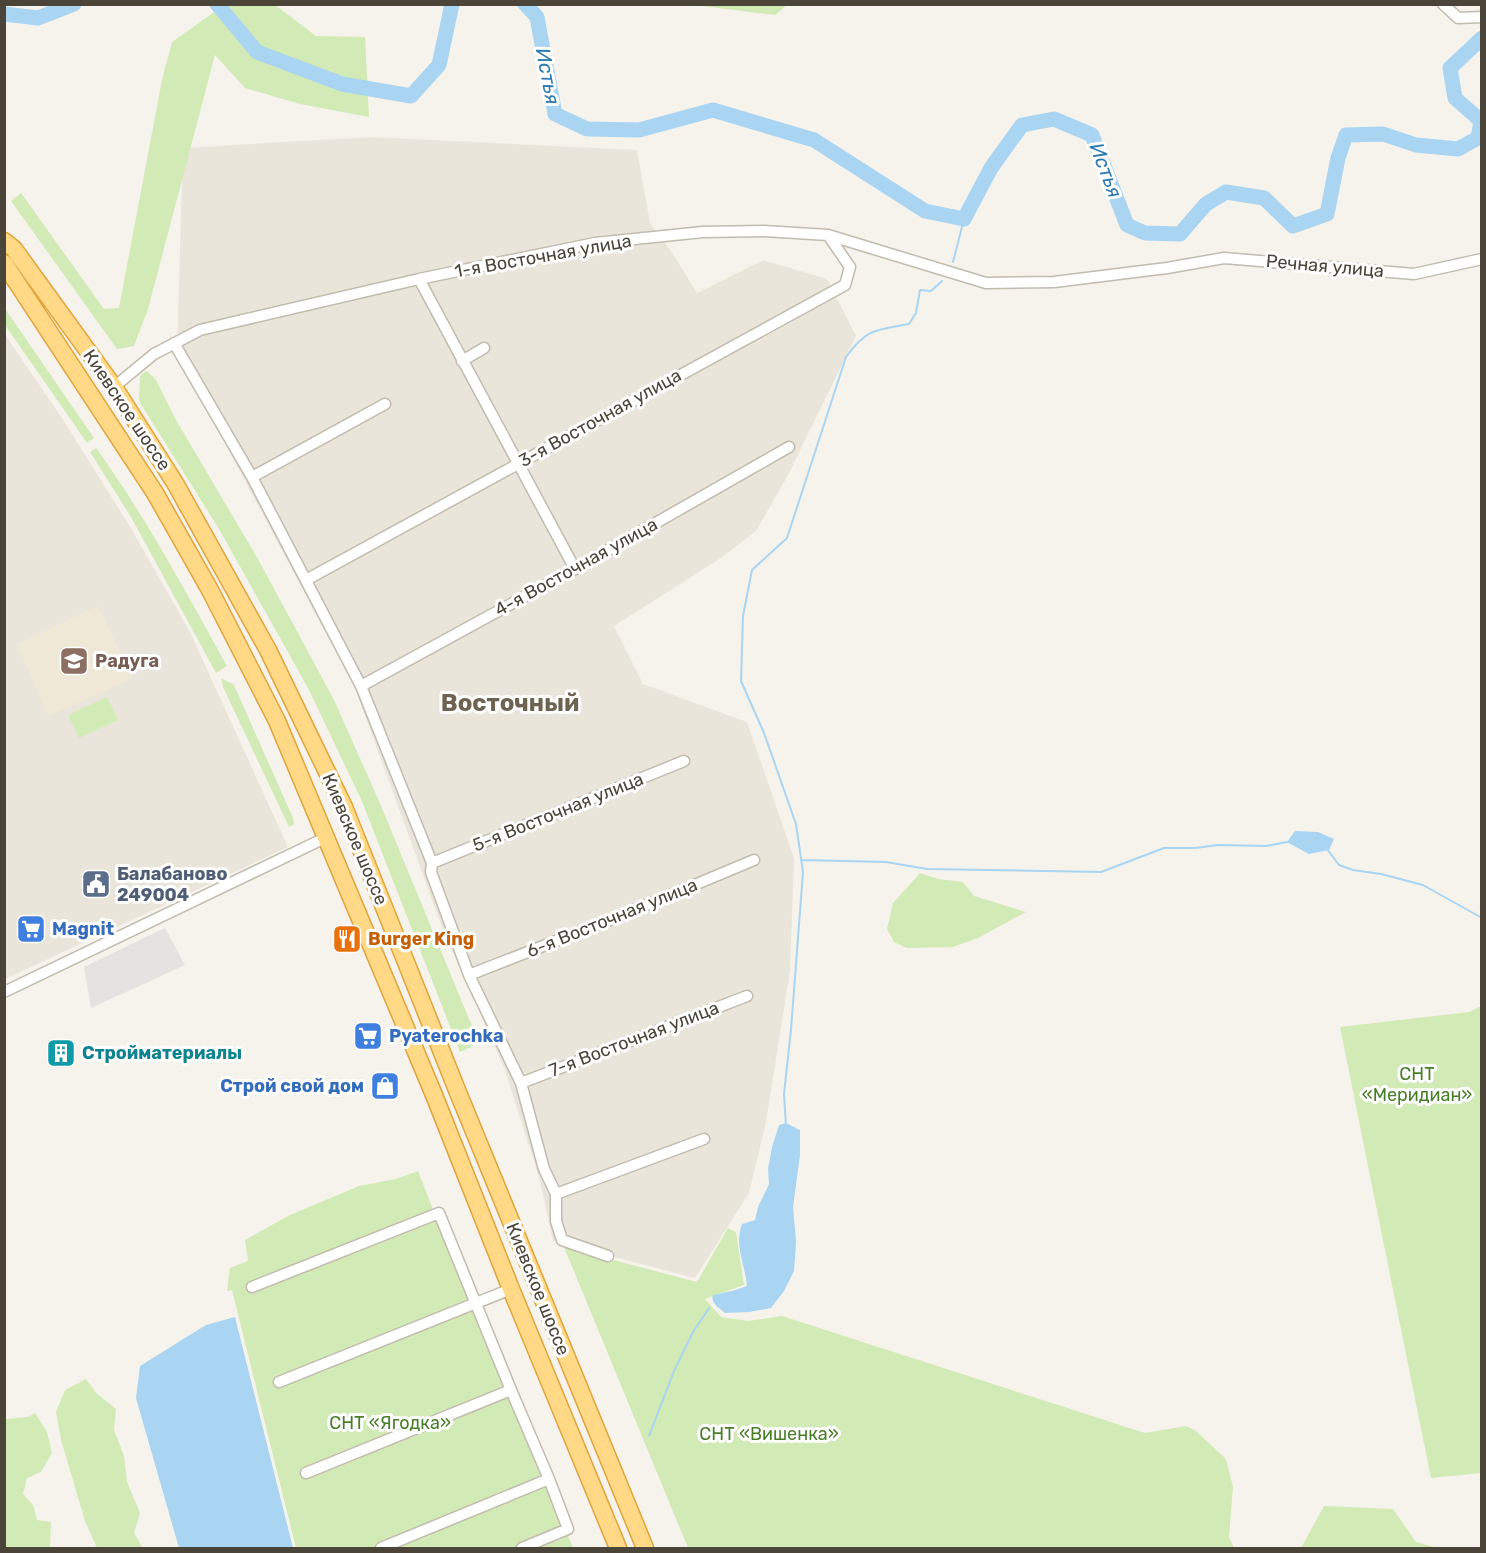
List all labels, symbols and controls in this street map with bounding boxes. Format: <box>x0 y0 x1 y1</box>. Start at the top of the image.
water label: Истья <box>531 46 565 106</box>
water label: Истья <box>1085 139 1127 201</box>
street label: 1-я Восточная улица <box>453 230 633 282</box>
street label: Речная улица <box>1265 250 1385 282</box>
street label: Киевское шоссе <box>78 345 176 475</box>
street label: 3-я Восточная улица <box>515 364 685 472</box>
street label: 4-я Восточная улица <box>491 513 661 621</box>
school or university icon: Радуга <box>58 645 90 677</box>
place label: Радуга <box>95 650 159 672</box>
district label: Восточный <box>441 689 579 717</box>
street label: 5-я Восточная улица <box>469 768 647 856</box>
street label: Киевское шоссе <box>317 770 393 908</box>
place label: Балабаново 249004 <box>117 863 227 906</box>
public building icon: Балабаново 249004 <box>80 868 112 900</box>
street label: 6-я Восточная улица <box>523 874 701 962</box>
supermarket icon: Magnit <box>15 913 47 945</box>
place label: Magnit <box>52 918 114 940</box>
restaurant icon: Burger King <box>331 923 363 955</box>
place label: Burger King <box>368 928 474 950</box>
street label: 7-я Восточная улица <box>546 996 722 1082</box>
supermarket icon: Pyaterochka <box>352 1020 384 1052</box>
place label: Pyaterochka <box>389 1025 504 1047</box>
building icon: Стройматериалы <box>45 1037 77 1069</box>
place label: Стройматериалы <box>82 1042 242 1064</box>
park label: СНТ «Меридиан» <box>1362 1063 1472 1106</box>
shop icon: Строй свой дом <box>369 1070 401 1102</box>
place label: Строй свой дом <box>220 1075 364 1097</box>
street label: Киевское шоссе <box>501 1219 575 1359</box>
park label: СНТ «Ягодка» <box>329 1412 451 1434</box>
park label: СНТ «Вишенка» <box>699 1423 839 1445</box>

